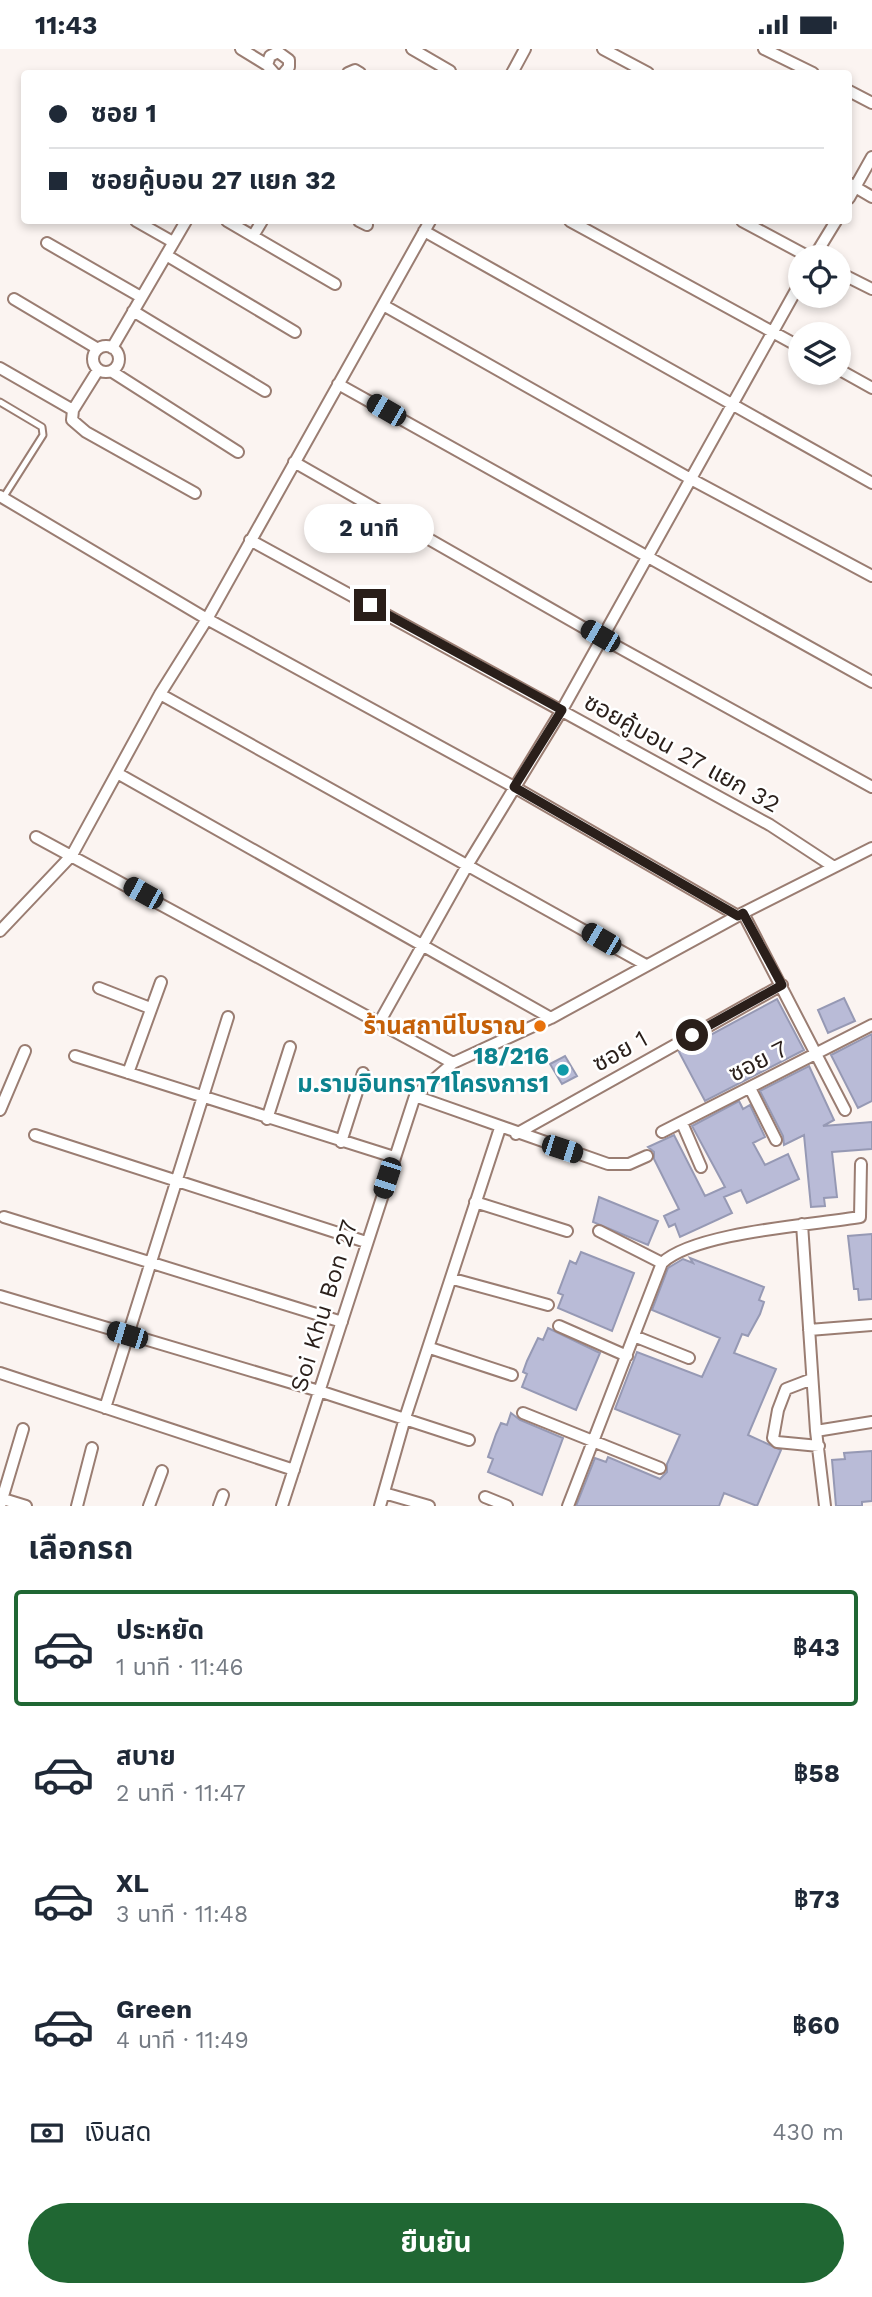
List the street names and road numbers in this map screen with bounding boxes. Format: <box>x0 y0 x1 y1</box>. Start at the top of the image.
street label: ซอยคู้บอน 27 แยก 32 <box>579 688 785 819</box>
street label: ซอย 1 <box>588 1025 652 1077</box>
street label: ซอย 7 <box>724 1034 792 1088</box>
street label: Soi Khu Bon 27 <box>285 1217 363 1395</box>

